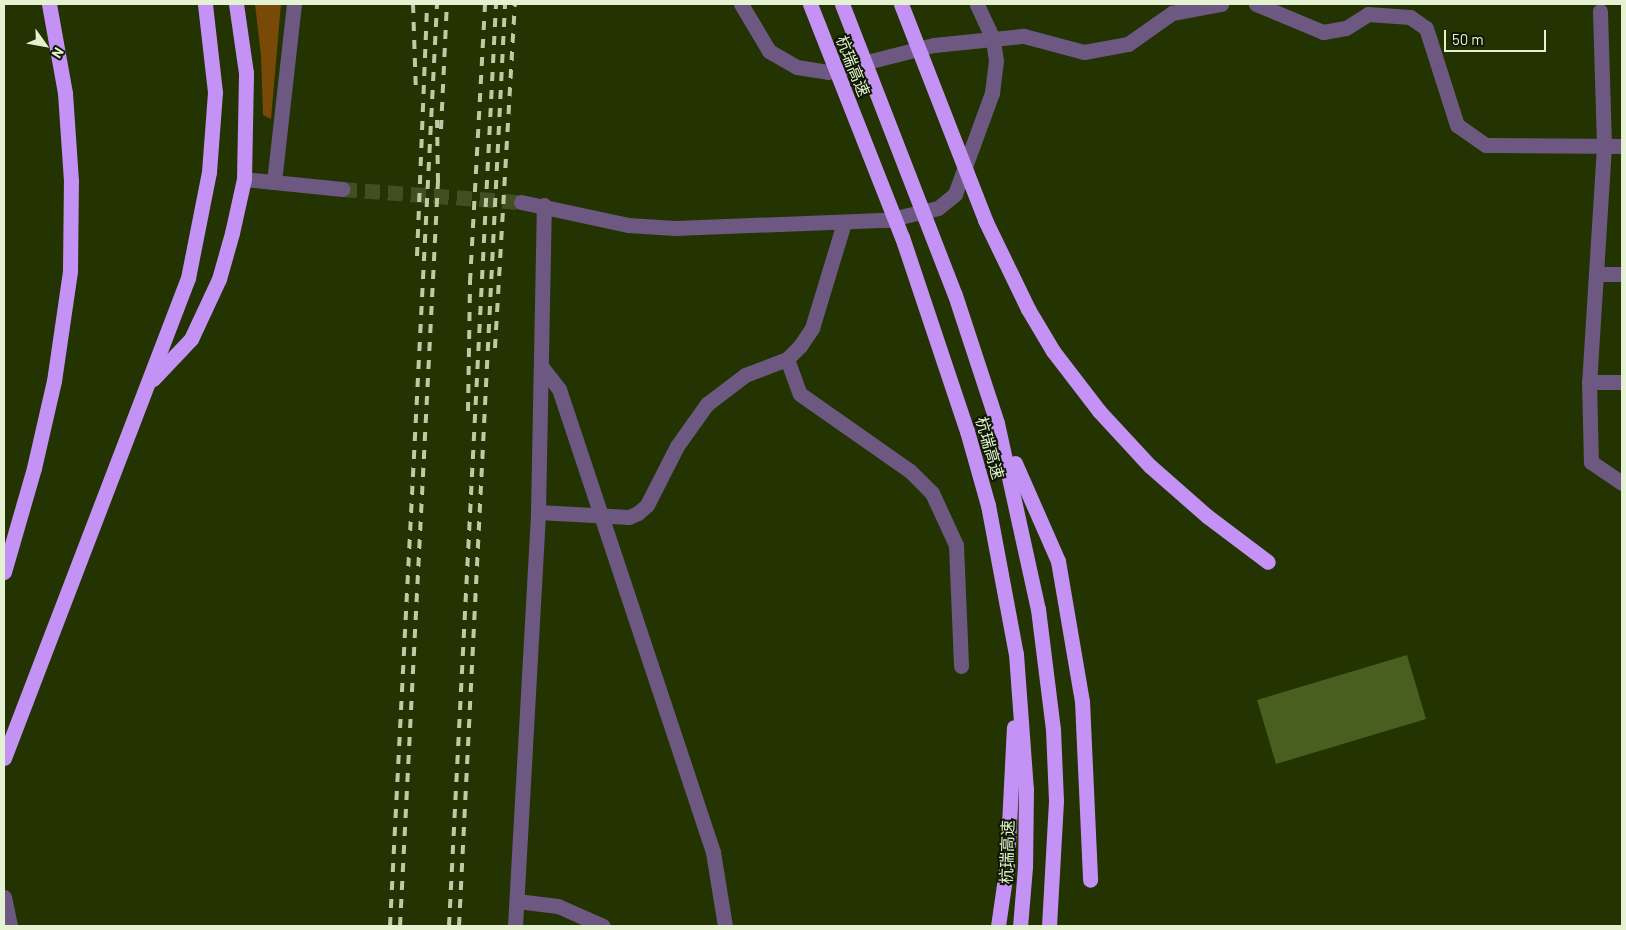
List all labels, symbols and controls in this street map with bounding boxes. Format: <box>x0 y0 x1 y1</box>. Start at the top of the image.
north arrow <box>20 20 70 70</box>
scale bar <box>1446 20 1548 52</box>
text: 50 m <box>1452 30 1484 48</box>
street label: 杭瑞高速 <box>832 33 874 99</box>
text: N <box>48 45 68 62</box>
street label: 杭瑞高速 <box>972 415 1008 481</box>
street label: 杭瑞高速 <box>996 820 1018 884</box>

